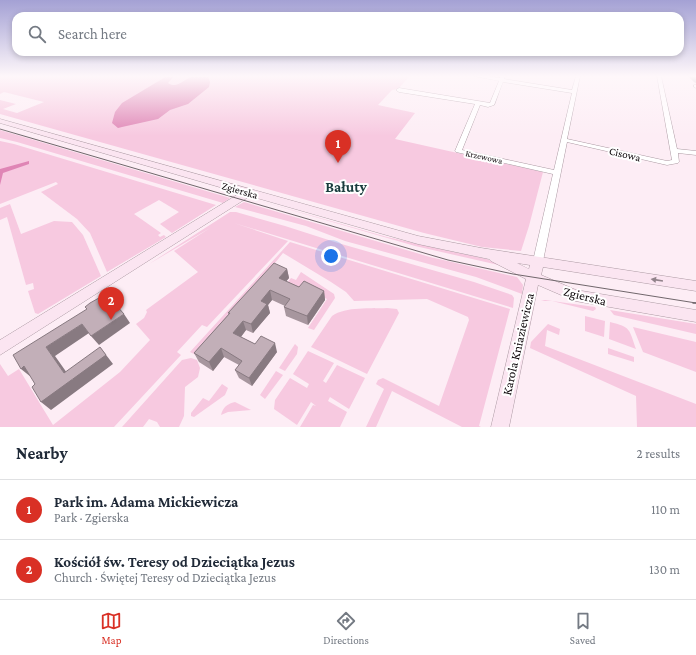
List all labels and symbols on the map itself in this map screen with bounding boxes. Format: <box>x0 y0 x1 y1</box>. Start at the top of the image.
pin: 1 <box>325 130 351 163</box>
street label: Cisowa <box>608 145 642 163</box>
street label: Krzewowa <box>464 148 504 166</box>
street label: Zgierska <box>220 179 260 202</box>
district label: Bałuty <box>325 179 367 195</box>
your location <box>321 246 341 266</box>
one-way arrow <box>651 277 664 283</box>
street label: Zgierska <box>562 283 608 309</box>
pin: 2 <box>98 287 124 320</box>
street label: Karola Kniaziewicza <box>499 291 537 397</box>

